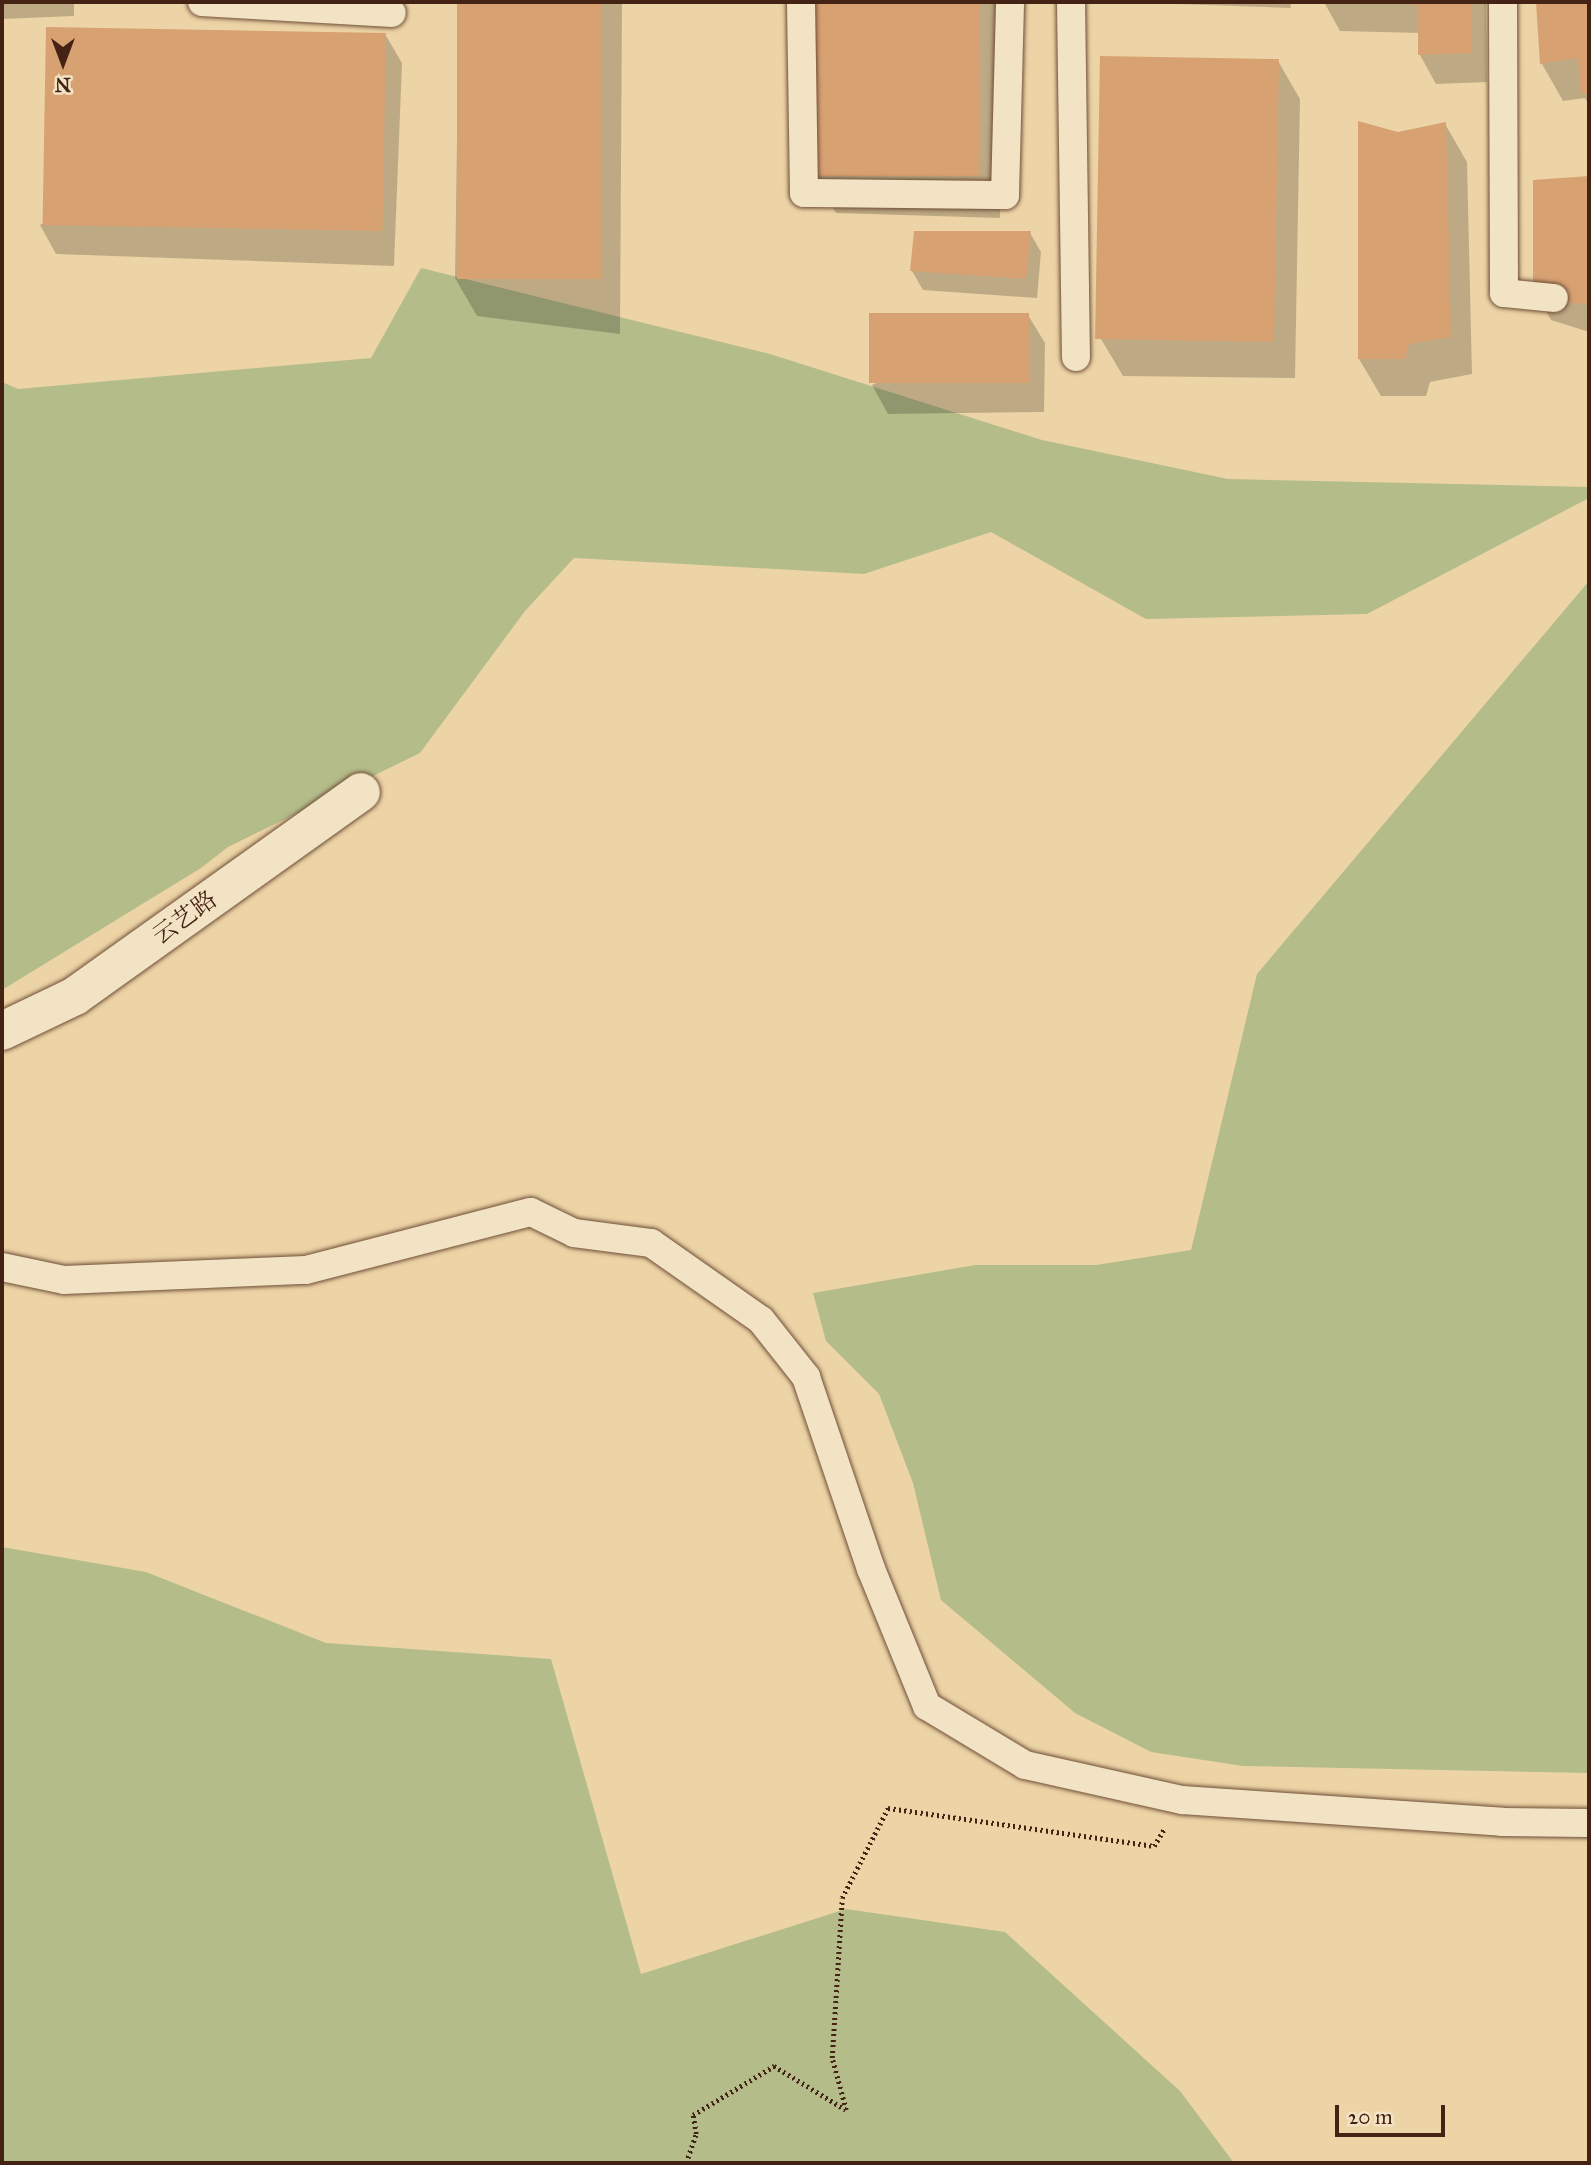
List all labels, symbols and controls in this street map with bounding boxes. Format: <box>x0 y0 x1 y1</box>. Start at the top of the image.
north arrow <box>28 28 98 98</box>
text: N <box>55 73 71 96</box>
street label: 云艺路 <box>147 885 223 951</box>
scale bar <box>1339 2092 1449 2136</box>
text: 20 m <box>1348 2104 1393 2130</box>

